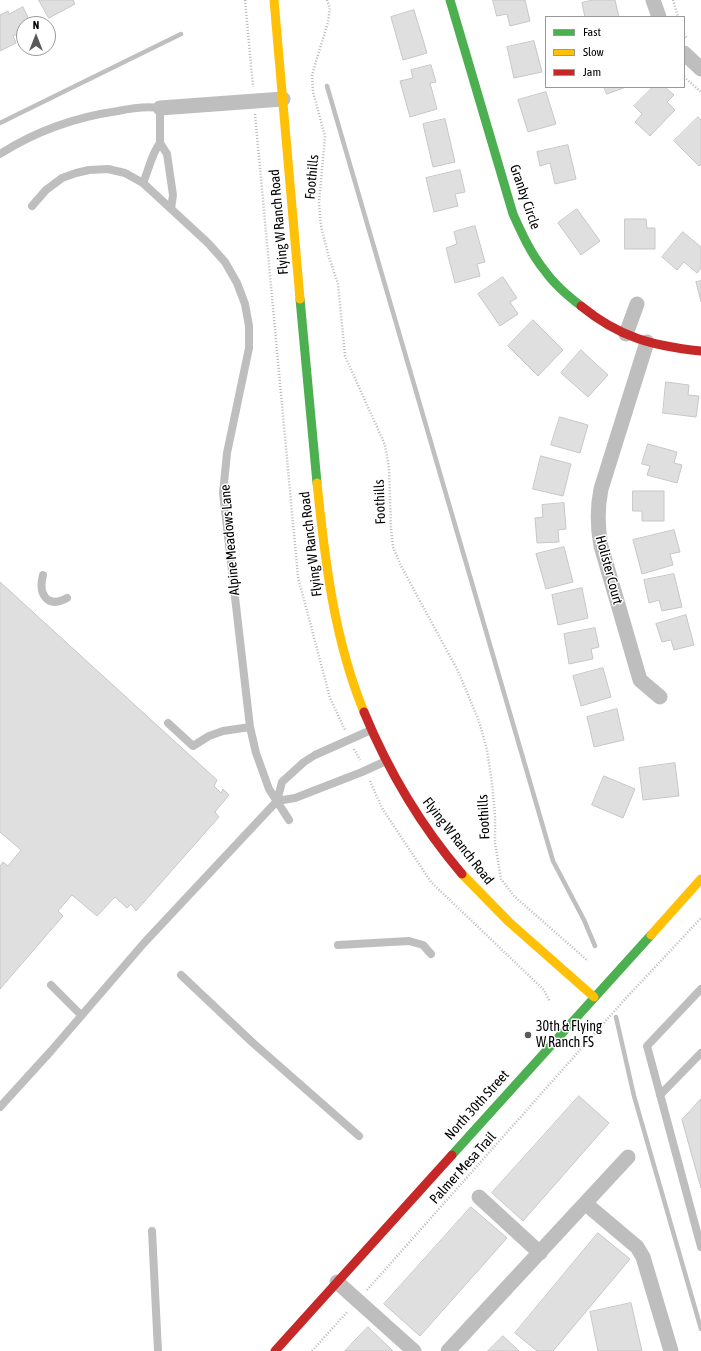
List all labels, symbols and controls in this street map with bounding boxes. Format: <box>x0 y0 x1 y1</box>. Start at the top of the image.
north arrow <box>16 16 56 56</box>
legend <box>545 16 685 88</box>
text: N <box>33 19 39 31</box>
text: Fast <box>583 25 601 39</box>
text: Slow <box>583 45 604 59</box>
text: Jam <box>583 65 601 79</box>
street label: Foothills <box>302 154 322 200</box>
street label: Granby Circle <box>506 162 544 232</box>
street label: Flying W Ranch Road <box>266 169 292 275</box>
street label: Foothills <box>371 479 389 525</box>
street label: Alpine Meadows Lane <box>217 484 243 596</box>
street label: Flying W Ranch Road <box>296 490 326 598</box>
street label: Holister Court <box>592 534 626 606</box>
street label: Flying W Ranch Road <box>419 794 497 888</box>
street label: Foothills <box>474 794 494 840</box>
place label: 30th & Flying W Ranch FS <box>536 1019 602 1052</box>
marker: 30th & Flying W Ranch FS <box>523 1030 533 1040</box>
street label: North 30th Street <box>441 1067 513 1143</box>
street label: Palmer Mesa Trail <box>426 1129 500 1207</box>

